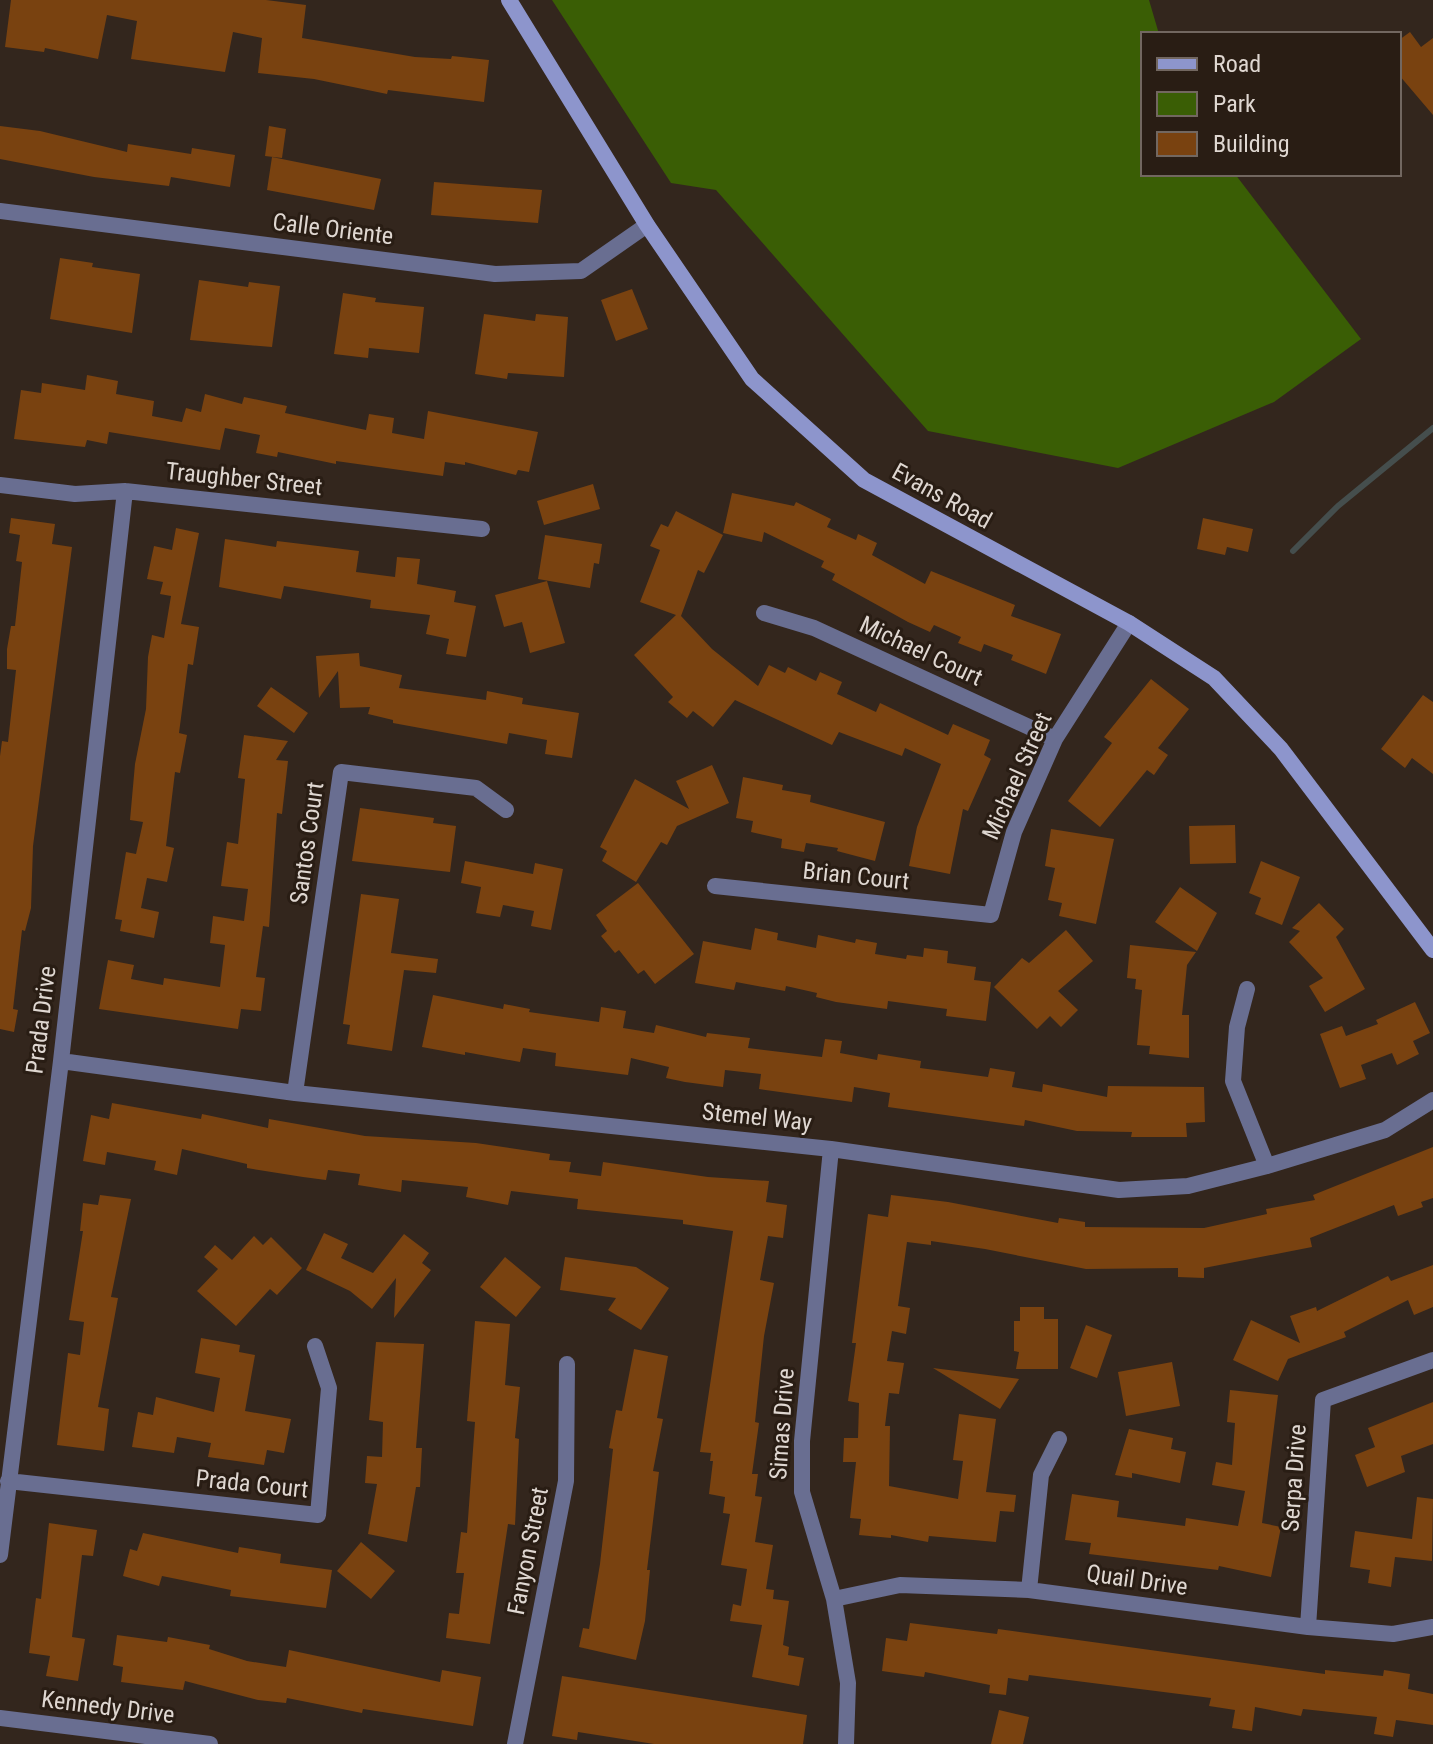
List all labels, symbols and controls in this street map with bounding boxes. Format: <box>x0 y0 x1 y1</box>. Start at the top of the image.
legend <box>1141 32 1401 176</box>
text: Road <box>1213 50 1261 78</box>
text: Park <box>1213 90 1256 118</box>
text: Building <box>1213 130 1290 158</box>
street label: Calle Oriente <box>271 208 395 250</box>
street label: Traughber Street <box>164 457 324 501</box>
street label: Evans Road <box>887 457 997 535</box>
street label: Michael Court <box>855 610 987 692</box>
street label: Michael Street <box>976 708 1058 844</box>
street label: Santos Court <box>285 780 329 906</box>
street label: Brian Court <box>801 856 911 896</box>
street label: Prada Drive <box>20 964 62 1076</box>
street label: Stemel Way <box>701 1097 813 1137</box>
street label: Simas Drive <box>764 1367 800 1481</box>
street label: Serpa Drive <box>1276 1423 1312 1533</box>
street label: Prada Court <box>194 1464 310 1504</box>
street label: Fanyon Street <box>502 1485 554 1617</box>
street label: Quail Drive <box>1085 1559 1189 1601</box>
street label: Kennedy Drive <box>40 1685 176 1729</box>

